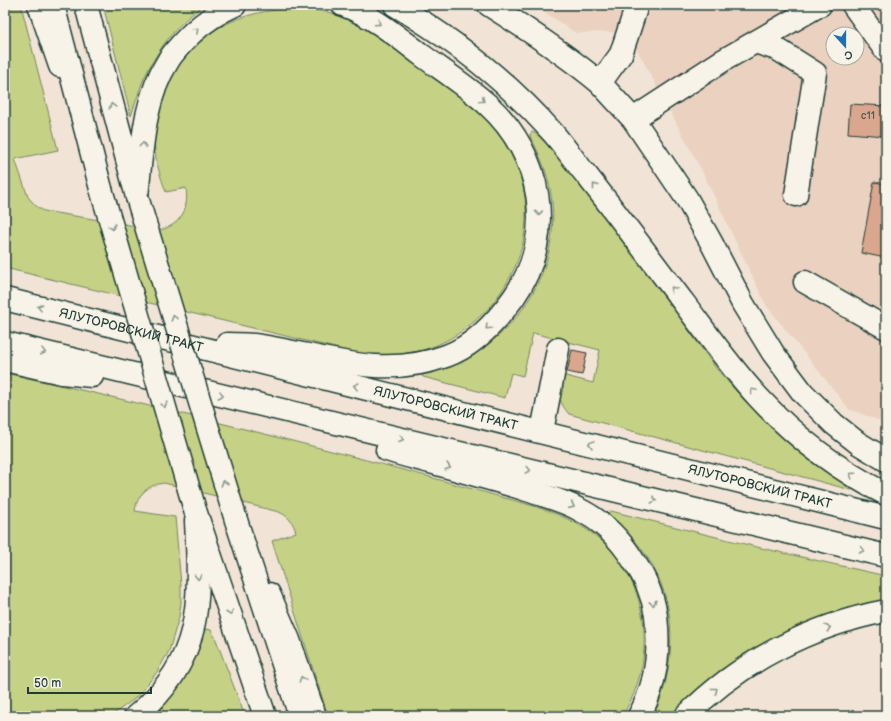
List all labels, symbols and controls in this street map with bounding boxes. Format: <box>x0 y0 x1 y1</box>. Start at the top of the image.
one-way arrow <box>373 18 380 25</box>
north arrow <box>825 26 865 66</box>
one-way arrow <box>191 28 199 35</box>
text: С <box>842 47 854 62</box>
one-way arrow <box>477 96 485 103</box>
one-way arrow <box>108 103 117 110</box>
house number: с11 <box>861 109 875 122</box>
one-way arrow <box>138 142 147 148</box>
one-way arrow <box>592 183 599 190</box>
one-way arrow <box>535 210 543 216</box>
one-way arrow <box>107 223 116 230</box>
one-way arrow <box>670 286 678 293</box>
one-way arrow <box>36 304 43 312</box>
street label: ЯЛУТОРОВСКИЙ ТРАКТ <box>58 305 205 356</box>
one-way arrow <box>170 315 179 322</box>
one-way arrow <box>485 323 493 330</box>
one-way arrow <box>40 348 46 356</box>
one-way arrow <box>353 382 359 390</box>
street label: ЯЛУТОРОВСКИЙ ТРАКТ <box>372 383 520 434</box>
one-way arrow <box>751 389 758 396</box>
one-way arrow <box>217 391 224 399</box>
one-way arrow <box>159 401 168 408</box>
one-way arrow <box>398 434 405 443</box>
one-way arrow <box>588 440 595 449</box>
street label: ЯЛУТОРОВСКИЙ ТРАКТ <box>686 461 834 512</box>
one-way arrow <box>445 463 452 471</box>
one-way arrow <box>525 465 531 473</box>
one-way arrow <box>849 472 856 480</box>
one-way arrow <box>220 479 229 486</box>
one-way arrow <box>650 495 657 504</box>
one-way arrow <box>568 501 576 509</box>
one-way arrow <box>859 546 866 554</box>
one-way arrow <box>194 574 202 580</box>
one-way arrow <box>648 599 657 606</box>
one-way arrow <box>225 610 233 617</box>
one-way arrow <box>825 624 832 632</box>
scale bar <box>28 669 151 695</box>
text: 50 m <box>34 676 61 691</box>
one-way arrow <box>299 676 307 683</box>
one-way arrow <box>711 688 718 695</box>

